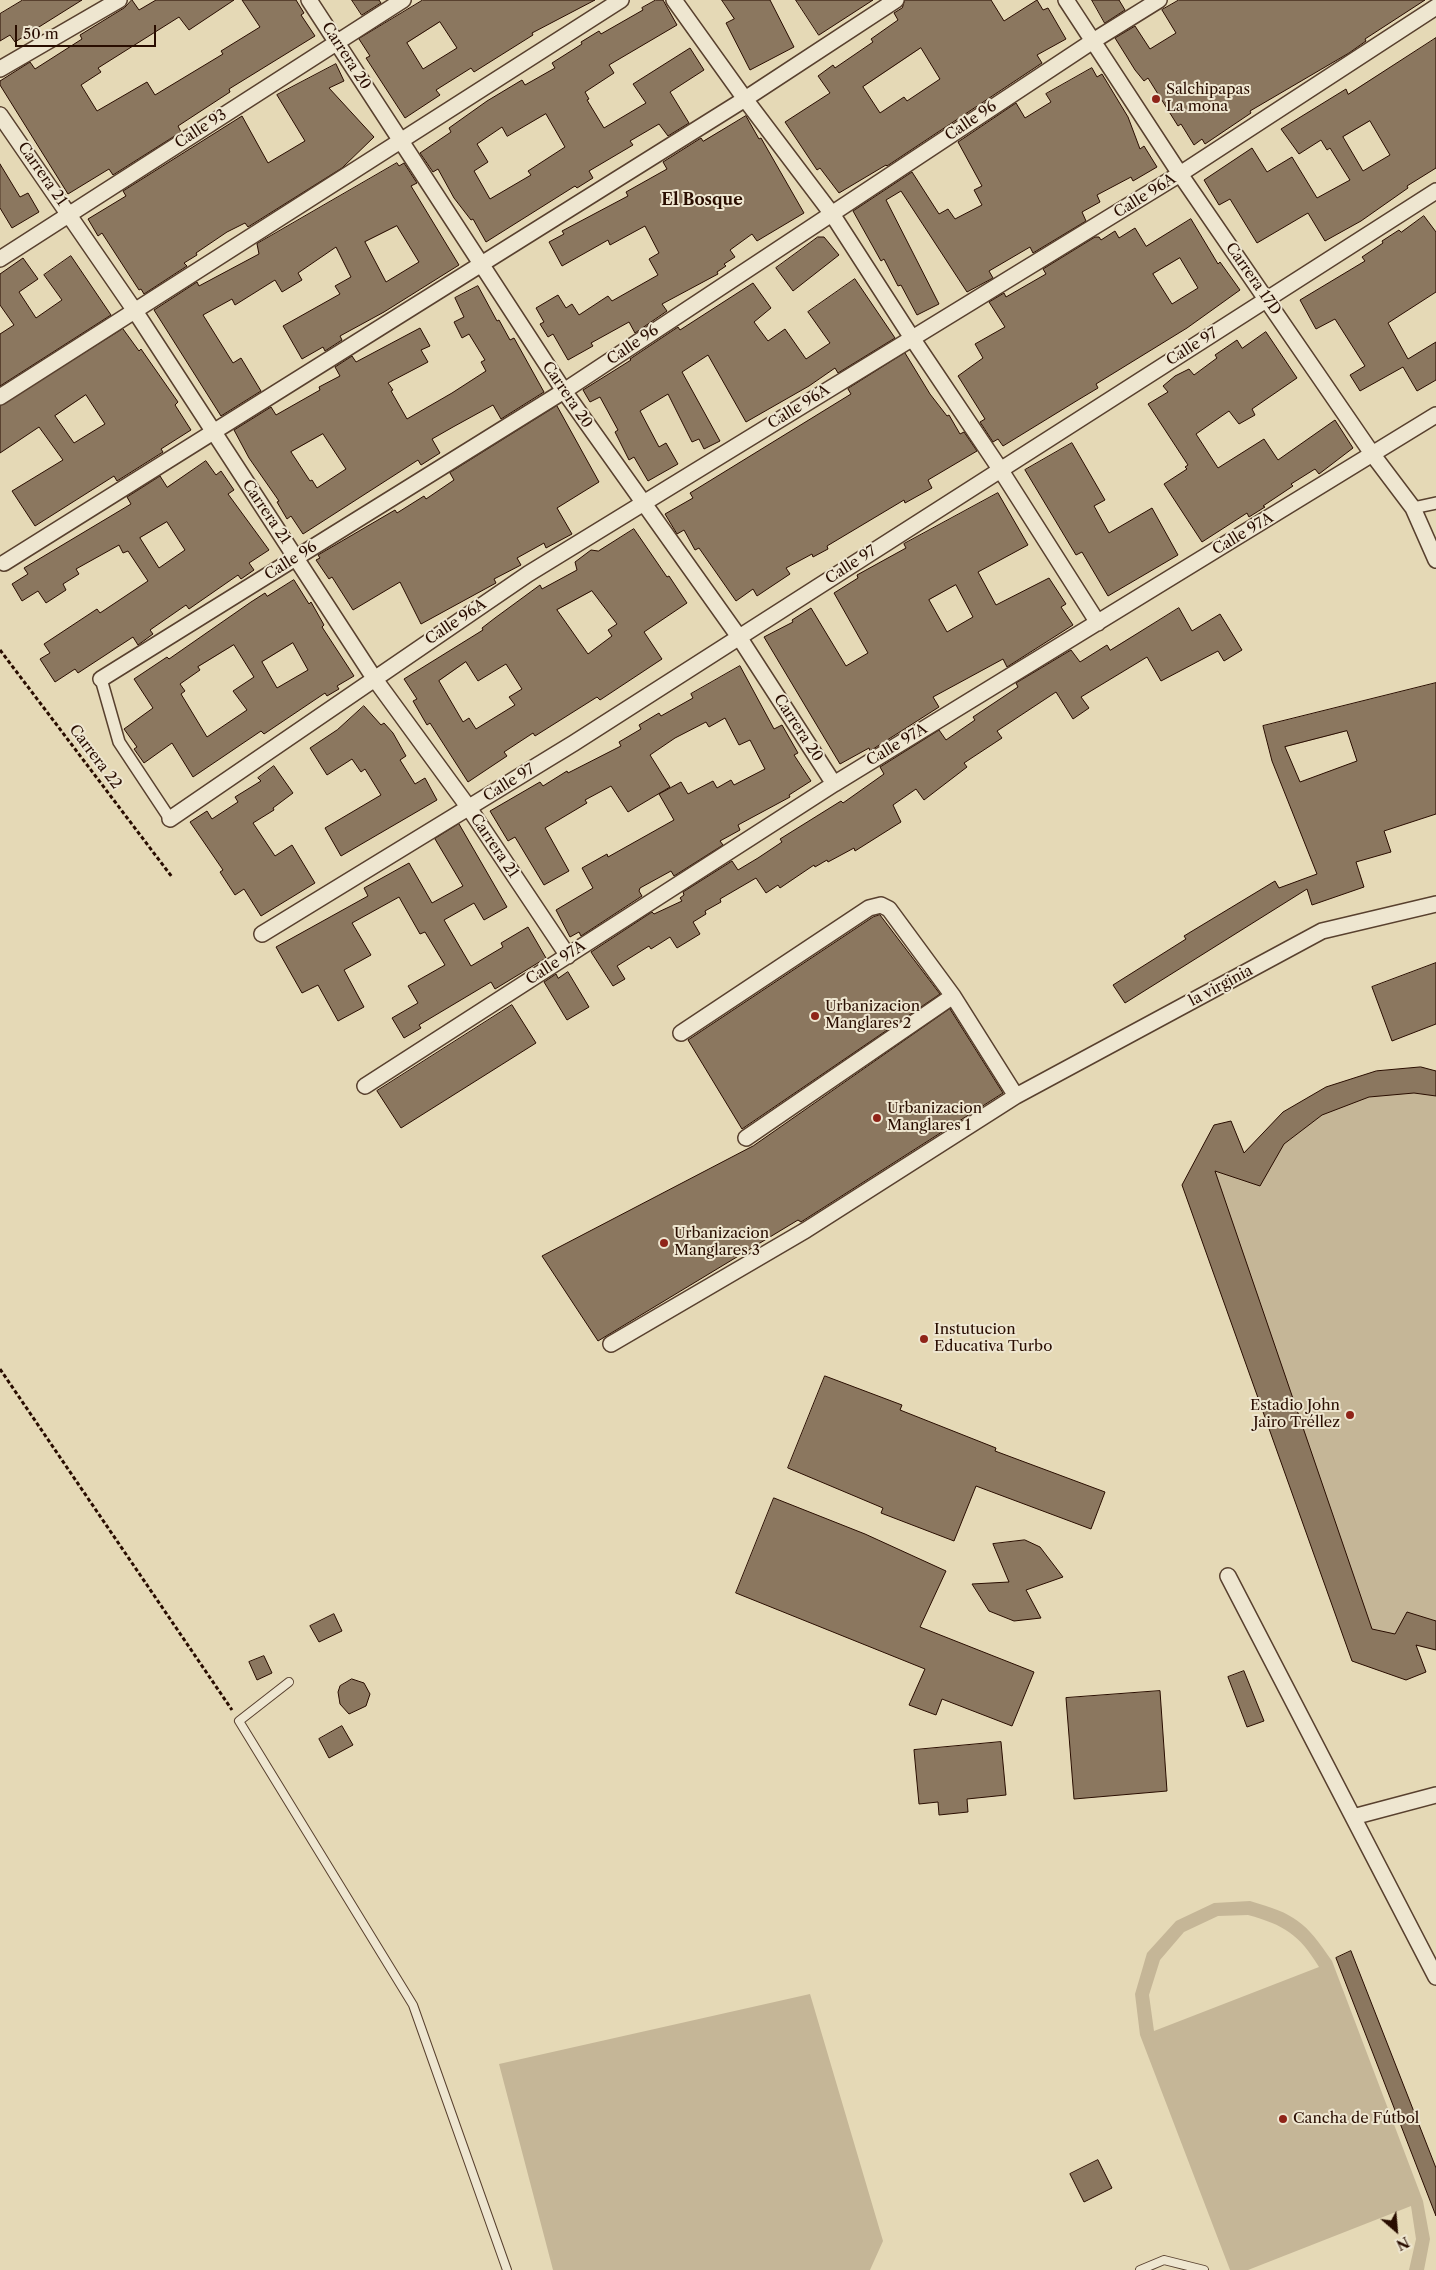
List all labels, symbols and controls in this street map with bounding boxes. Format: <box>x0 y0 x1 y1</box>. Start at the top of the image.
scale bar <box>18 15 159 47</box>
street label: Carrera 20 <box>318 19 374 93</box>
text: 50 m <box>23 24 59 43</box>
place label: Salchipapas La mona <box>1166 81 1250 116</box>
marker: Salchipapas La mona <box>1150 93 1162 105</box>
street label: Calle 96 <box>942 97 1000 145</box>
street label: Calle 93 <box>172 106 230 152</box>
street label: Carrera 21 <box>14 139 70 209</box>
street label: Calle 96A <box>1111 170 1179 222</box>
district label: El Bosque <box>661 190 743 210</box>
street label: Carrera 17D <box>1221 239 1285 319</box>
street label: Calle 96 <box>604 321 662 369</box>
street label: Calle 97 <box>1163 324 1221 370</box>
street label: Carrera 20 <box>538 358 596 432</box>
street label: Calle 96A <box>765 381 833 433</box>
street label: Carrera 21 <box>238 477 294 547</box>
street label: Calle 97A <box>1209 509 1277 559</box>
street label: Calle 96 <box>261 538 321 584</box>
street label: Calle 97 <box>822 542 880 588</box>
street label: Calle 96A <box>422 595 490 649</box>
street label: Carrera 20 <box>770 691 826 765</box>
street label: Calle 97A <box>863 720 931 770</box>
street label: Carrera 22 <box>65 721 125 793</box>
street label: Calle 97 <box>480 760 538 806</box>
street label: Carrera 21 <box>466 811 522 881</box>
street label: Calle 97A <box>523 937 589 989</box>
street label: la virginia <box>1186 962 1256 1010</box>
place label: Urbanizacion Manglares 2 <box>825 998 920 1033</box>
marker: Urbanizacion Manglares 2 <box>809 1010 821 1022</box>
place label: Urbanizacion Manglares 1 <box>887 1100 982 1135</box>
marker: Urbanizacion Manglares 1 <box>871 1112 883 1124</box>
place label: Urbanizacion Manglares 3 <box>674 1225 769 1260</box>
marker: Urbanizacion Manglares 3 <box>658 1237 670 1249</box>
place label: Instutucion Educativa Turbo <box>934 1321 1052 1356</box>
marker: Instutucion Educativa Turbo <box>918 1333 930 1345</box>
place label: Estadio John Jairo Tréllez <box>1250 1397 1340 1432</box>
marker: Estadio John Jairo Tréllez <box>1344 1409 1356 1421</box>
place label: Cancha de Fútbol <box>1293 2110 1419 2128</box>
marker: Cancha de Fútbol <box>1277 2113 1289 2125</box>
north arrow <box>1371 2205 1421 2255</box>
text: N <box>1393 2233 1412 2254</box>

